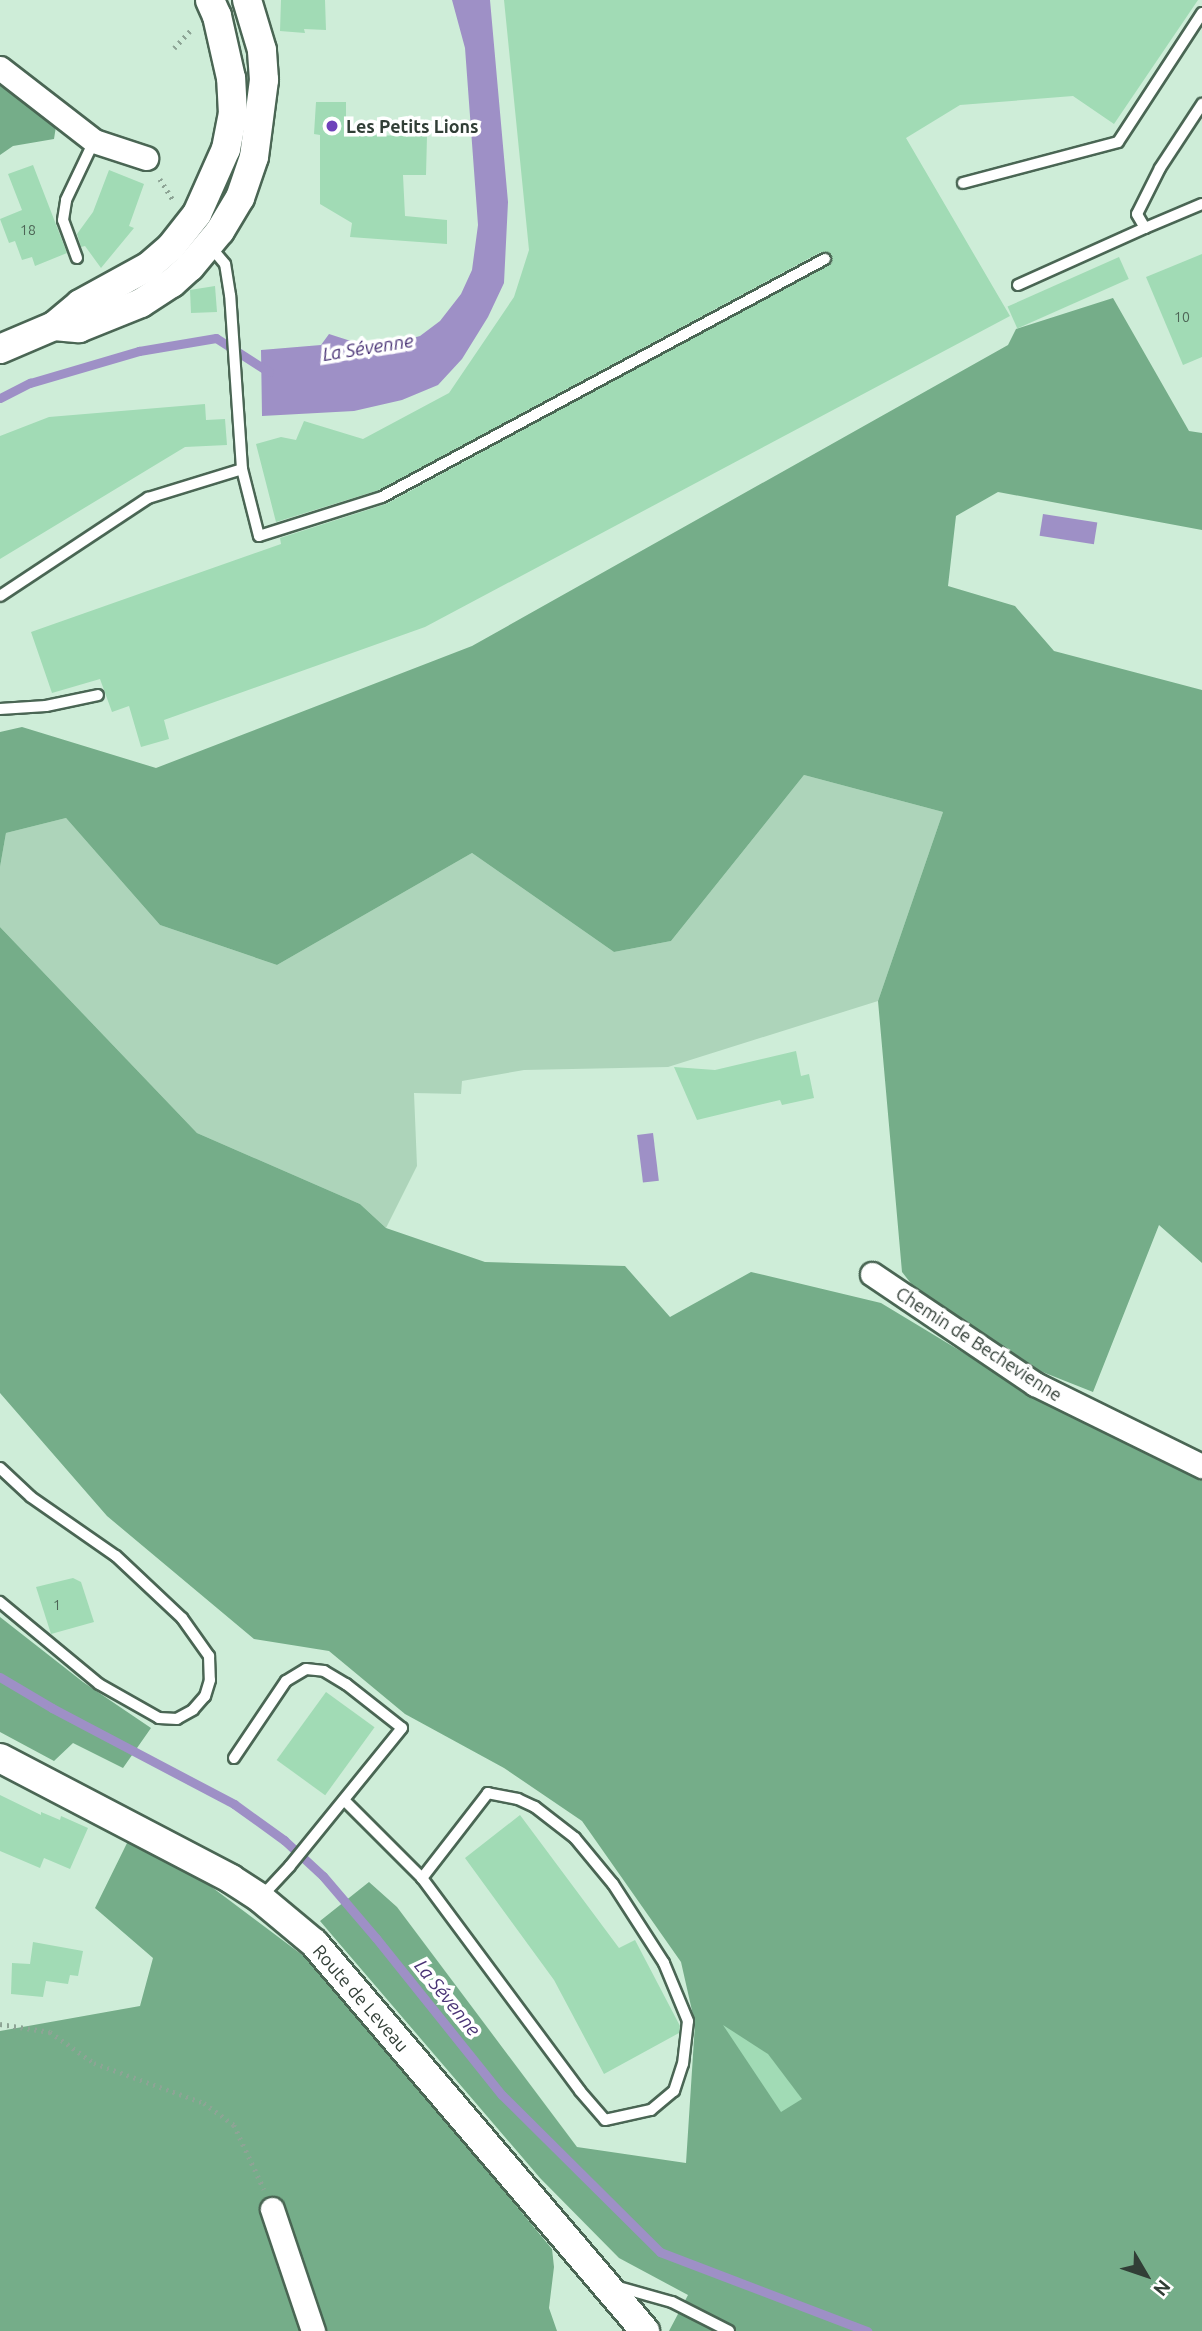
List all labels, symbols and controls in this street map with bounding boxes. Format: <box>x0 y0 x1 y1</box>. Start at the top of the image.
place label: Les Petits Lions <box>346 115 479 137</box>
marker: Les Petits Lions <box>324 118 340 134</box>
house number: 18 <box>20 222 36 238</box>
house number: 10 <box>1174 309 1190 325</box>
water label: La Sévenne <box>321 330 415 366</box>
street label: Chemin de Bechevienne <box>892 1282 1066 1406</box>
house number: 1 <box>53 1597 61 1613</box>
street label: Route de Leveau <box>309 1940 413 2056</box>
water label: La Sévenne <box>409 1955 485 2041</box>
north arrow <box>1111 2240 1181 2310</box>
text: N <box>1149 2276 1175 2301</box>

